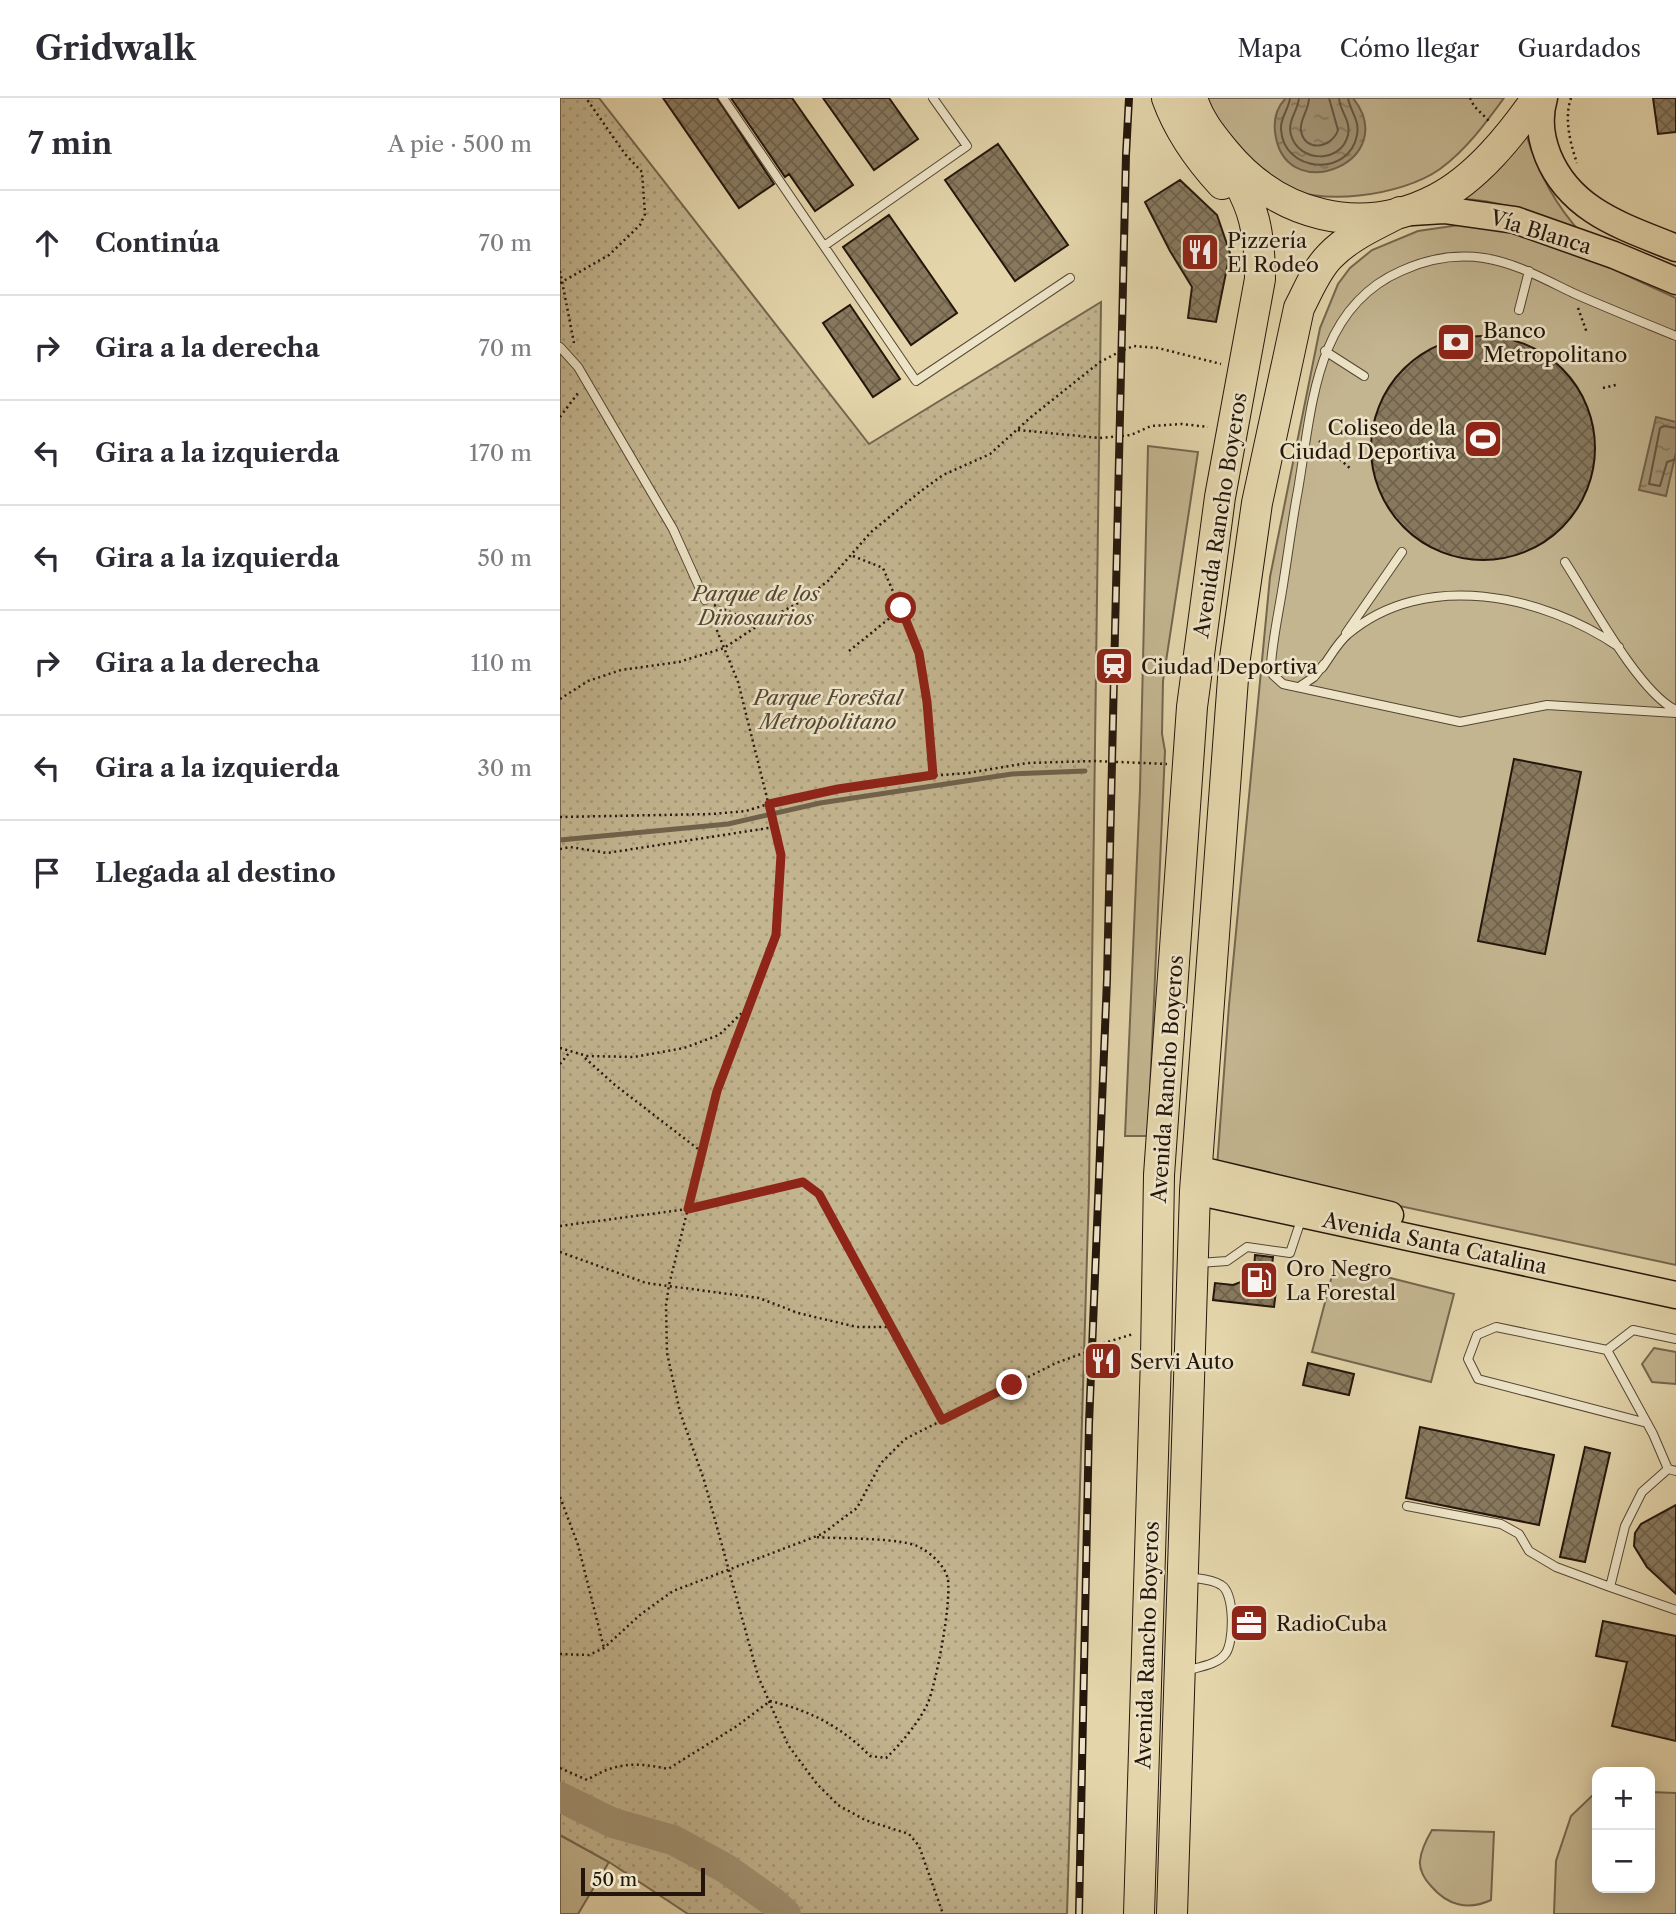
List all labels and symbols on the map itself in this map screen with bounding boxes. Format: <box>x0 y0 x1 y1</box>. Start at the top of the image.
street label: Vía Blanca <box>1486 204 1596 260</box>
place label: Pizzería El Rodeo <box>1227 228 1319 277</box>
restaurant icon: Pizzería El Rodeo <box>1179 231 1221 273</box>
place label: Banco Metropolitano <box>1483 318 1627 367</box>
bank icon: Banco Metropolitano <box>1435 321 1477 363</box>
street label: Avenida Rancho Boyeros <box>1188 390 1252 641</box>
place label: Coliseo de la Ciudad Deportiva <box>1279 415 1457 464</box>
sports icon: Coliseo de la Ciudad Deportiva <box>1462 418 1504 460</box>
park label: Parque de los Dinosaurios <box>690 581 820 630</box>
route start <box>885 592 916 623</box>
station icon: Ciudad Deportiva <box>1093 645 1135 687</box>
place label: Ciudad Deportiva <box>1141 654 1319 679</box>
park label: Parque Forestal Metropolitano <box>752 685 905 734</box>
street label: Avenida Rancho Boyeros <box>1146 954 1188 1205</box>
street label: Avenida Santa Catalina <box>1320 1207 1550 1279</box>
place label: Oro Negro La Forestal <box>1286 1256 1396 1305</box>
fuel station icon: Oro Negro La Forestal <box>1238 1259 1280 1301</box>
restaurant icon: Servi Auto <box>1082 1340 1124 1382</box>
place label: Servi Auto <box>1130 1349 1234 1374</box>
route end <box>996 1369 1027 1400</box>
street label: Avenida Rancho Boyeros <box>1130 1521 1164 1770</box>
office icon: RadioCuba <box>1228 1602 1270 1644</box>
place label: RadioCuba <box>1276 1611 1388 1636</box>
scale bar <box>581 1865 705 1897</box>

